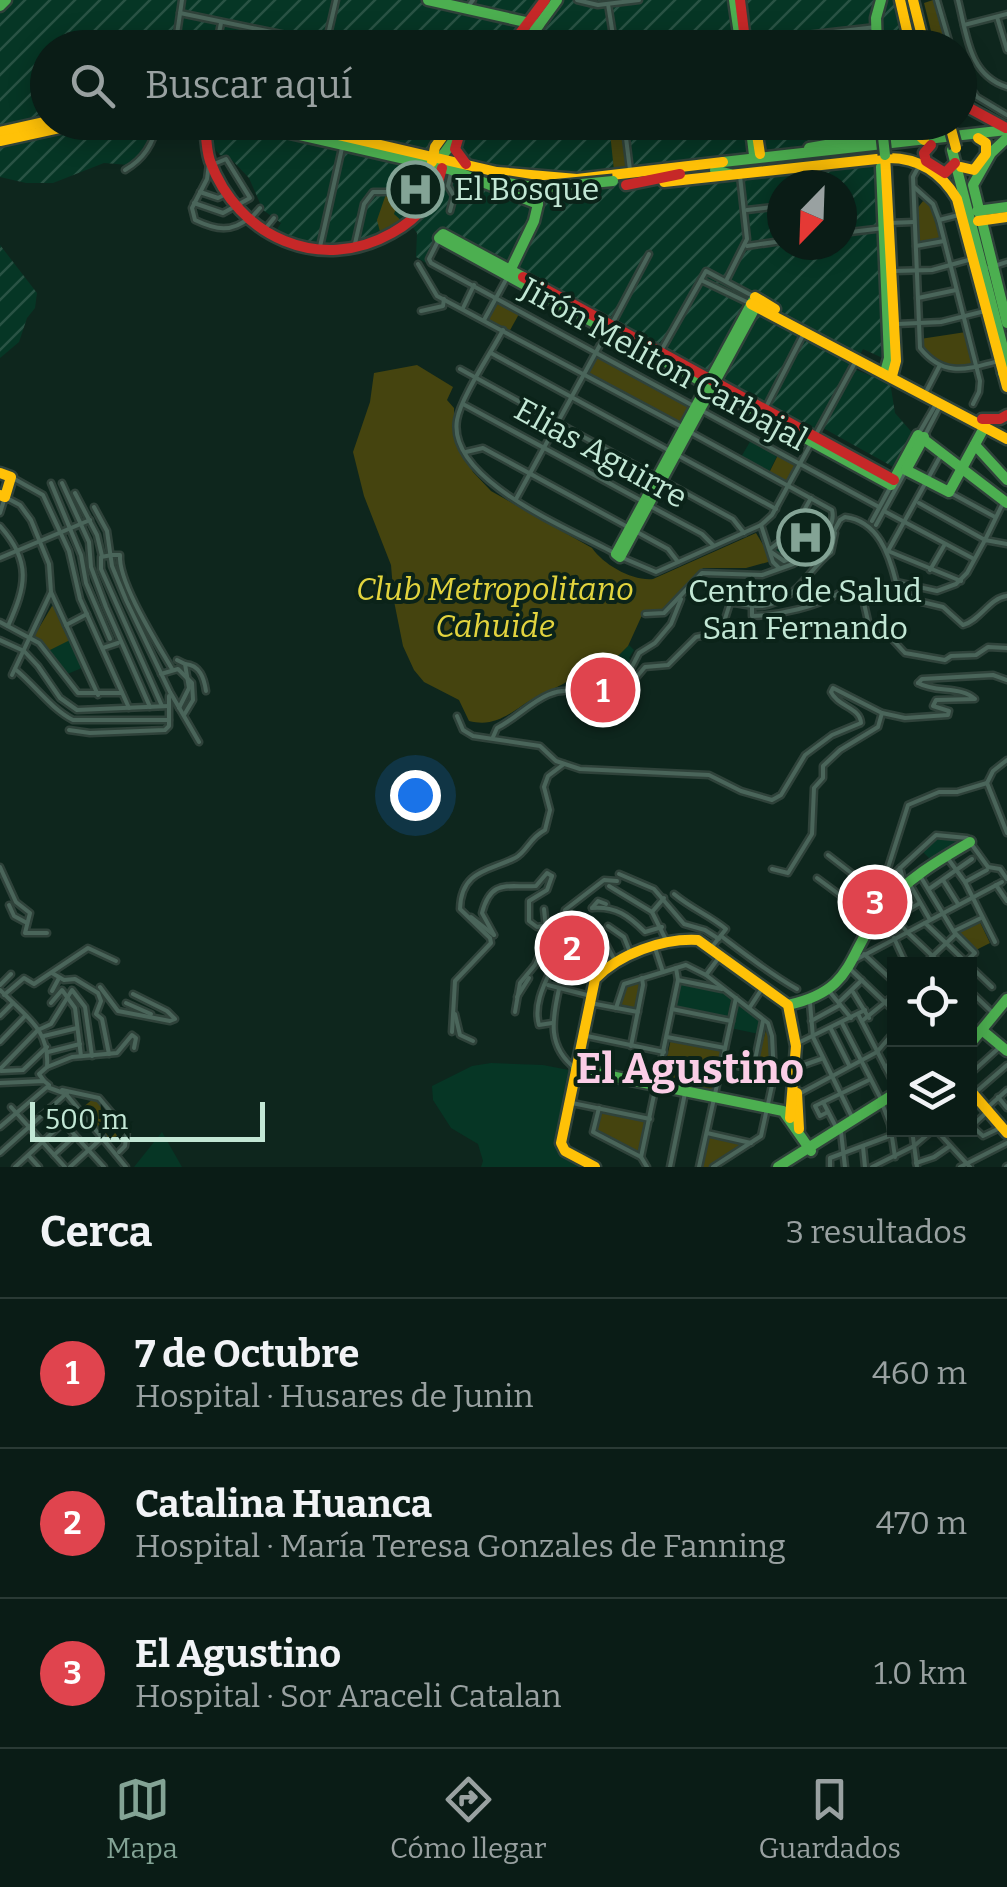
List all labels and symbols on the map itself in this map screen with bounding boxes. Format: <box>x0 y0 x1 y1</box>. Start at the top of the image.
hospital icon: El Bosque <box>385 159 445 219</box>
place label: El Bosque <box>454 170 599 208</box>
north arrow <box>767 170 857 260</box>
street label: Jirón Meliton Carbajal <box>513 269 814 459</box>
street label: Elias Aguirre <box>508 390 694 516</box>
hospital icon: Centro de Salud San Fernando <box>775 507 835 567</box>
park label: Club Metropolitano Cahuide <box>356 570 634 645</box>
place label: Centro de Salud San Fernando <box>688 572 922 647</box>
pin: 1 <box>570 652 636 728</box>
your location <box>390 770 441 821</box>
pin: 3 <box>842 864 908 940</box>
pin: 2 <box>540 910 604 986</box>
district label: El Agustino <box>576 1044 804 1094</box>
scale bar <box>30 1097 265 1142</box>

